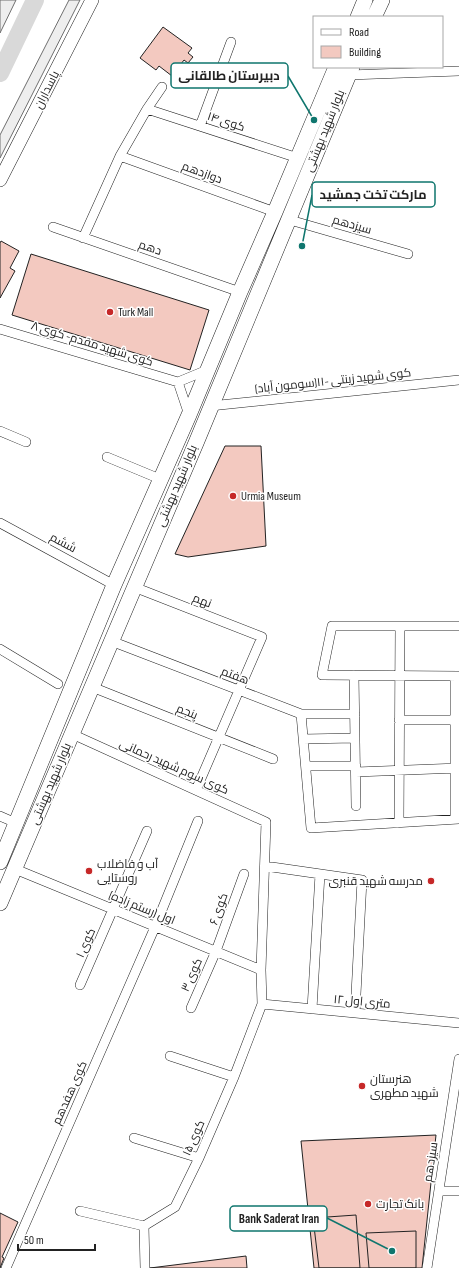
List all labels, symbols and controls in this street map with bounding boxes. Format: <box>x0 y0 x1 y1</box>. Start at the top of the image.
legend <box>313 16 443 68</box>
text: Road <box>349 25 369 40</box>
text: Building <box>349 45 381 60</box>
callout: دبیرستان طالقانی <box>171 63 288 88</box>
street label: پاسداران <box>31 68 64 112</box>
text: دبیرستان طالقانی <box>178 68 280 84</box>
street label: بلوار شهید بهشتی <box>302 88 348 174</box>
street label: کوی ۱۴ <box>205 109 247 135</box>
street label: دوازدهم <box>180 159 224 187</box>
callout: مارکت تخت جمشید <box>312 182 435 207</box>
text: مارکت تخت جمشید <box>319 187 427 203</box>
street label: سیزدهم <box>331 212 374 238</box>
street label: دهم <box>137 237 164 259</box>
place label: Turk Mall <box>118 305 153 320</box>
marker: Turk Mall <box>105 307 115 317</box>
street label: کوی شهید مقدم- کوی ۸ <box>29 318 155 370</box>
street label: کوی شهید زینتی -۱۱(سومون آباد) <box>254 365 412 397</box>
street label: بلوار شهید بهشتی <box>153 443 201 529</box>
place label: Urmia Museum <box>241 489 301 504</box>
marker: Urmia Museum <box>228 491 238 501</box>
street label: ششم <box>47 530 79 556</box>
street label: نهم <box>190 591 214 611</box>
street label: هفتم <box>219 664 251 688</box>
street label: پنجم <box>174 701 201 724</box>
street label: کوی سوم شهید رحمانی <box>117 736 231 798</box>
street label: بلوار شهید بهشتی <box>27 741 75 827</box>
place label: آب و فاضلاب روستایی <box>97 857 159 886</box>
marker: آب و فاضلاب روستایی <box>84 866 94 876</box>
place label: مدرسه شهید قنبری <box>329 874 423 889</box>
marker: مدرسه شهید قنبری <box>426 876 436 886</box>
street label: اول (رستم زاده) <box>107 888 177 928</box>
street label: کوی ۶ <box>206 891 232 927</box>
street label: کوی ۱ <box>73 926 99 960</box>
street label: کوی ۳ <box>178 956 206 994</box>
street label: ۱۲ متری اول <box>333 992 391 1012</box>
street label: کوی هفدهم <box>49 1059 91 1127</box>
place label: هنرستان شهید مطهری <box>370 1072 439 1101</box>
marker: هنرستان شهید مطهری <box>357 1081 367 1091</box>
street label: کوی ۱۵ <box>180 1118 208 1158</box>
street label: سیزدهم <box>420 1141 442 1183</box>
place label: بانک تجارت <box>376 1197 424 1212</box>
marker: بانک تجارت <box>363 1199 373 1209</box>
callout: Bank Saderat Iran <box>230 1206 327 1231</box>
text: Bank Saderat Iran <box>239 1211 319 1227</box>
scale bar <box>18 1226 95 1252</box>
text: 50 m <box>24 1233 44 1248</box>

